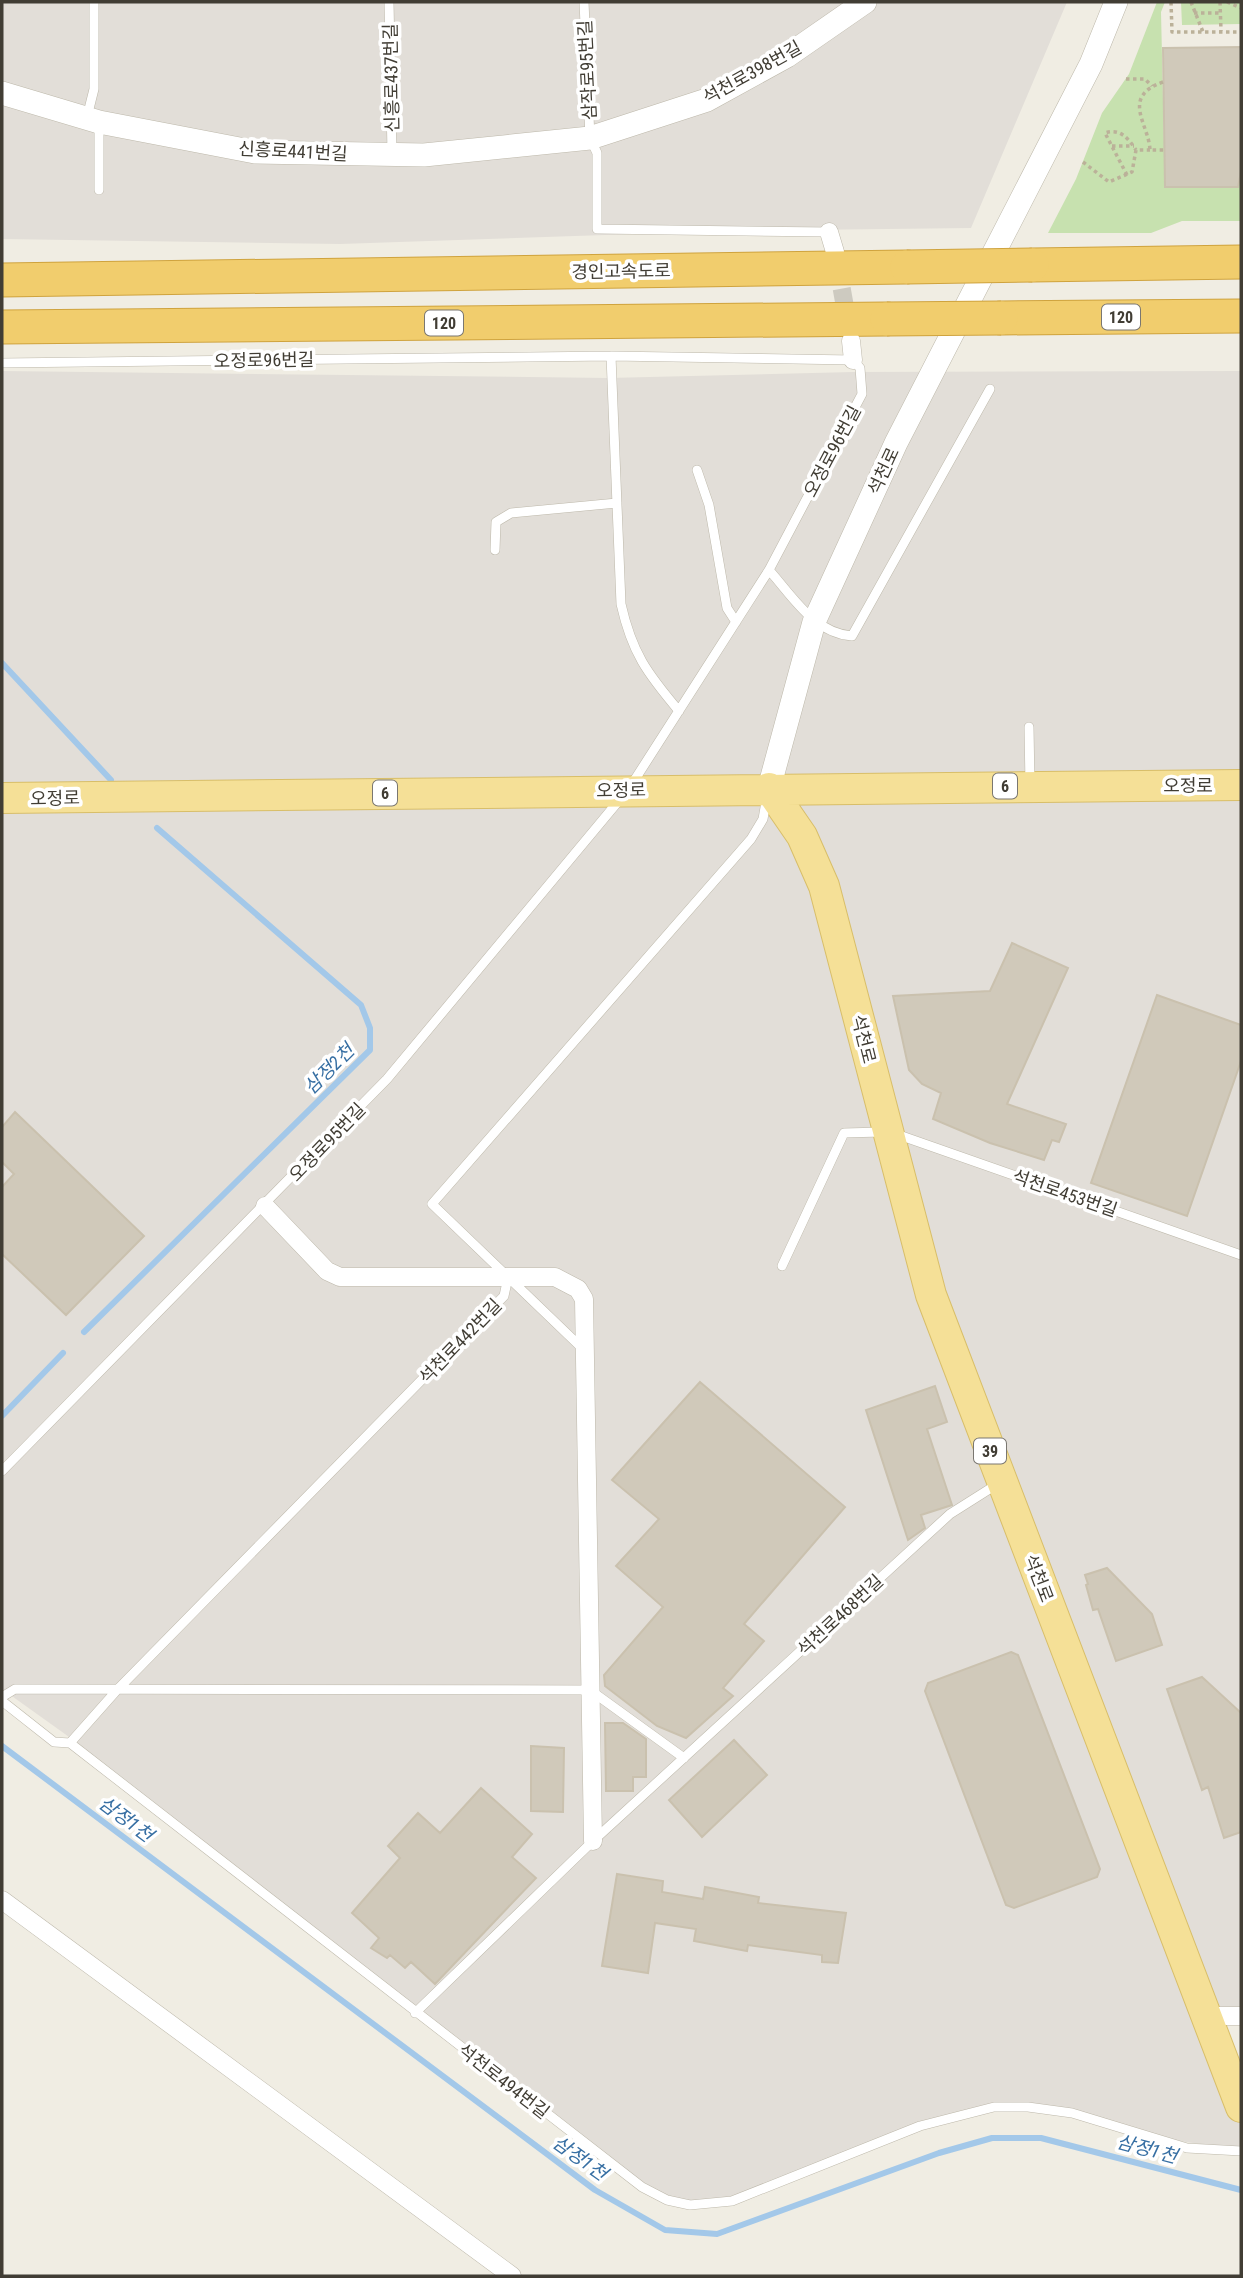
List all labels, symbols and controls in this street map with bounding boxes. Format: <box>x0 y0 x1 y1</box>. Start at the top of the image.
street label: 삼작로95번길 <box>574 19 600 121</box>
street label: 신흥로437번길 <box>380 23 402 133</box>
street label: 석천로398번길 <box>699 36 805 108</box>
street label: 신흥로441번길 <box>238 138 348 164</box>
street label: 경인고속도로 <box>571 260 671 282</box>
road number: 120 <box>1102 304 1140 330</box>
road number: 120 <box>425 310 463 336</box>
street label: 오정로96번길 <box>214 349 314 371</box>
street label: 오정로96번길 <box>799 402 865 500</box>
street label: 석천로 <box>863 444 903 498</box>
road number: 6 <box>993 774 1017 799</box>
street label: 오정로 <box>1163 775 1213 796</box>
street label: 오정로 <box>596 779 646 801</box>
road number: 6 <box>373 780 397 806</box>
street label: 오정로 <box>30 787 80 809</box>
street label: 석천로 <box>848 1012 880 1066</box>
water label: 삼정2천 <box>299 1038 360 1099</box>
street label: 오정로95번길 <box>285 1099 369 1185</box>
street label: 석천로453번길 <box>1010 1165 1120 1221</box>
street label: 석천로442번길 <box>414 1294 506 1388</box>
road number: 39 <box>974 1438 1006 1464</box>
street label: 석천로 <box>1020 1551 1058 1605</box>
street label: 석천로468번길 <box>793 1570 887 1660</box>
water label: 삼정1천 <box>95 1791 159 1848</box>
street label: 석천로494번길 <box>454 2039 554 2123</box>
water label: 삼정1천 <box>1114 2130 1181 2168</box>
water label: 삼정1천 <box>548 2131 613 2186</box>

